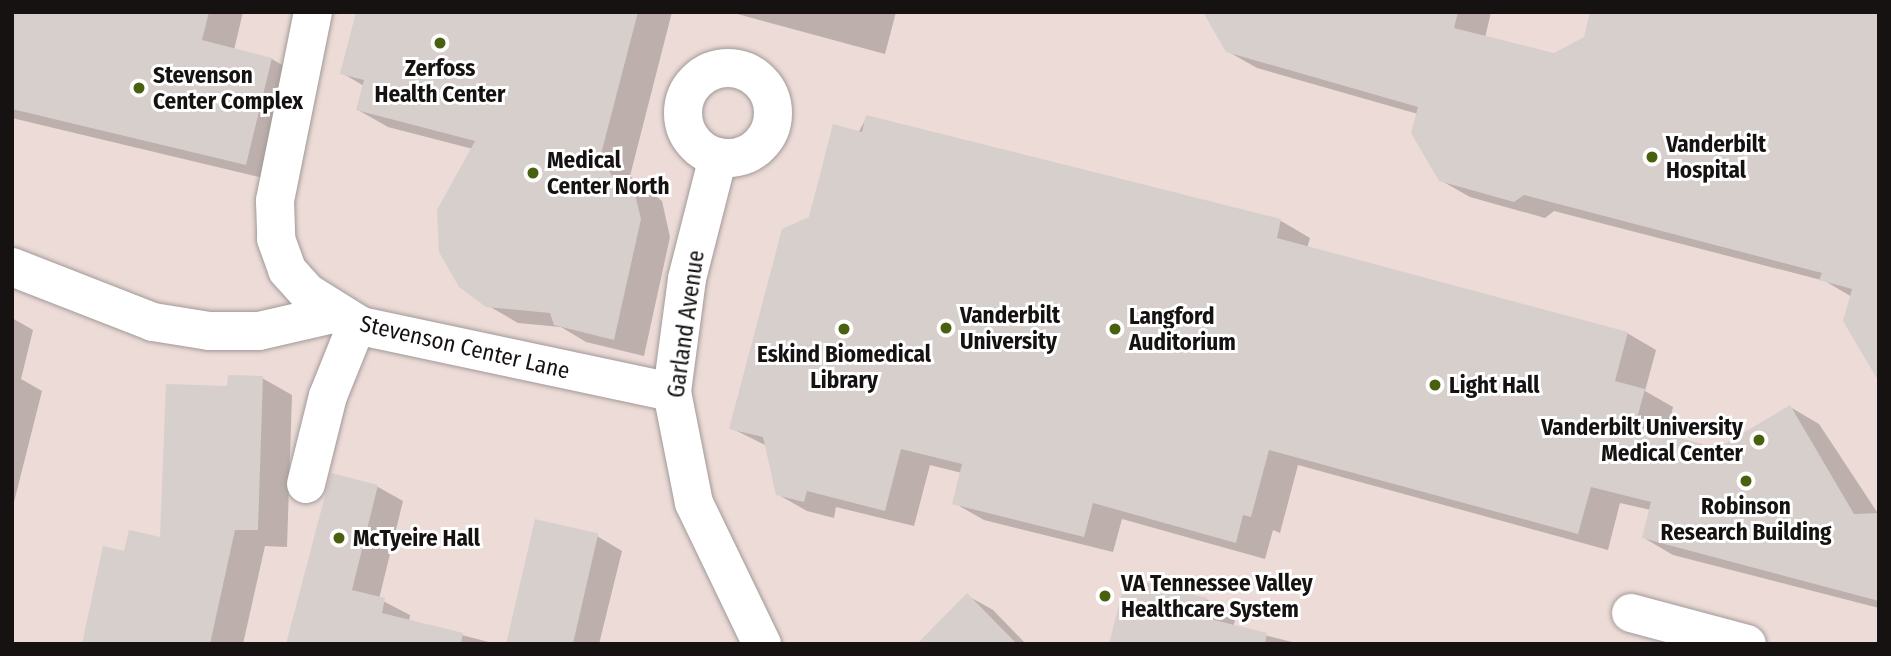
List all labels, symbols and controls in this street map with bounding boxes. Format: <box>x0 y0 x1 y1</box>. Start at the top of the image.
marker: Zerfoss Health Center <box>432 35 448 51</box>
place label: Zerfoss Health Center <box>375 54 505 108</box>
place label: Stevenson Center Complex <box>153 61 303 115</box>
marker: Stevenson Center Complex <box>131 80 147 96</box>
place label: Vanderbilt Hospital <box>1666 130 1766 184</box>
place label: Medical Center North <box>547 146 669 200</box>
marker: Vanderbilt Hospital <box>1644 149 1660 165</box>
marker: Medical Center North <box>525 165 541 181</box>
street label: Garland Avenue <box>662 248 710 400</box>
place label: Vanderbilt University <box>960 301 1060 355</box>
place label: Langford Auditorium <box>1129 302 1236 356</box>
street label: Stevenson Center Lane <box>357 309 573 385</box>
marker: Vanderbilt University <box>938 320 954 336</box>
marker: Eskind Biomedical Library <box>836 321 852 337</box>
marker: Langford Auditorium <box>1107 321 1123 337</box>
place label: Eskind Biomedical Library <box>757 340 931 394</box>
place label: Light Hall <box>1449 371 1540 399</box>
marker: Light Hall <box>1427 377 1443 393</box>
place label: Vanderbilt University Medical Center <box>1541 413 1743 467</box>
marker: Vanderbilt University Medical Center <box>1749 430 1769 450</box>
marker: Robinson Research Building <box>1738 473 1754 489</box>
place label: Robinson Research Building <box>1661 492 1831 546</box>
place label: McTyeire Hall <box>353 524 480 552</box>
marker: McTyeire Hall <box>331 530 347 546</box>
place label: VA Tennessee Valley Healthcare System <box>1121 569 1313 623</box>
marker: VA Tennessee Valley Healthcare System <box>1095 586 1115 606</box>

